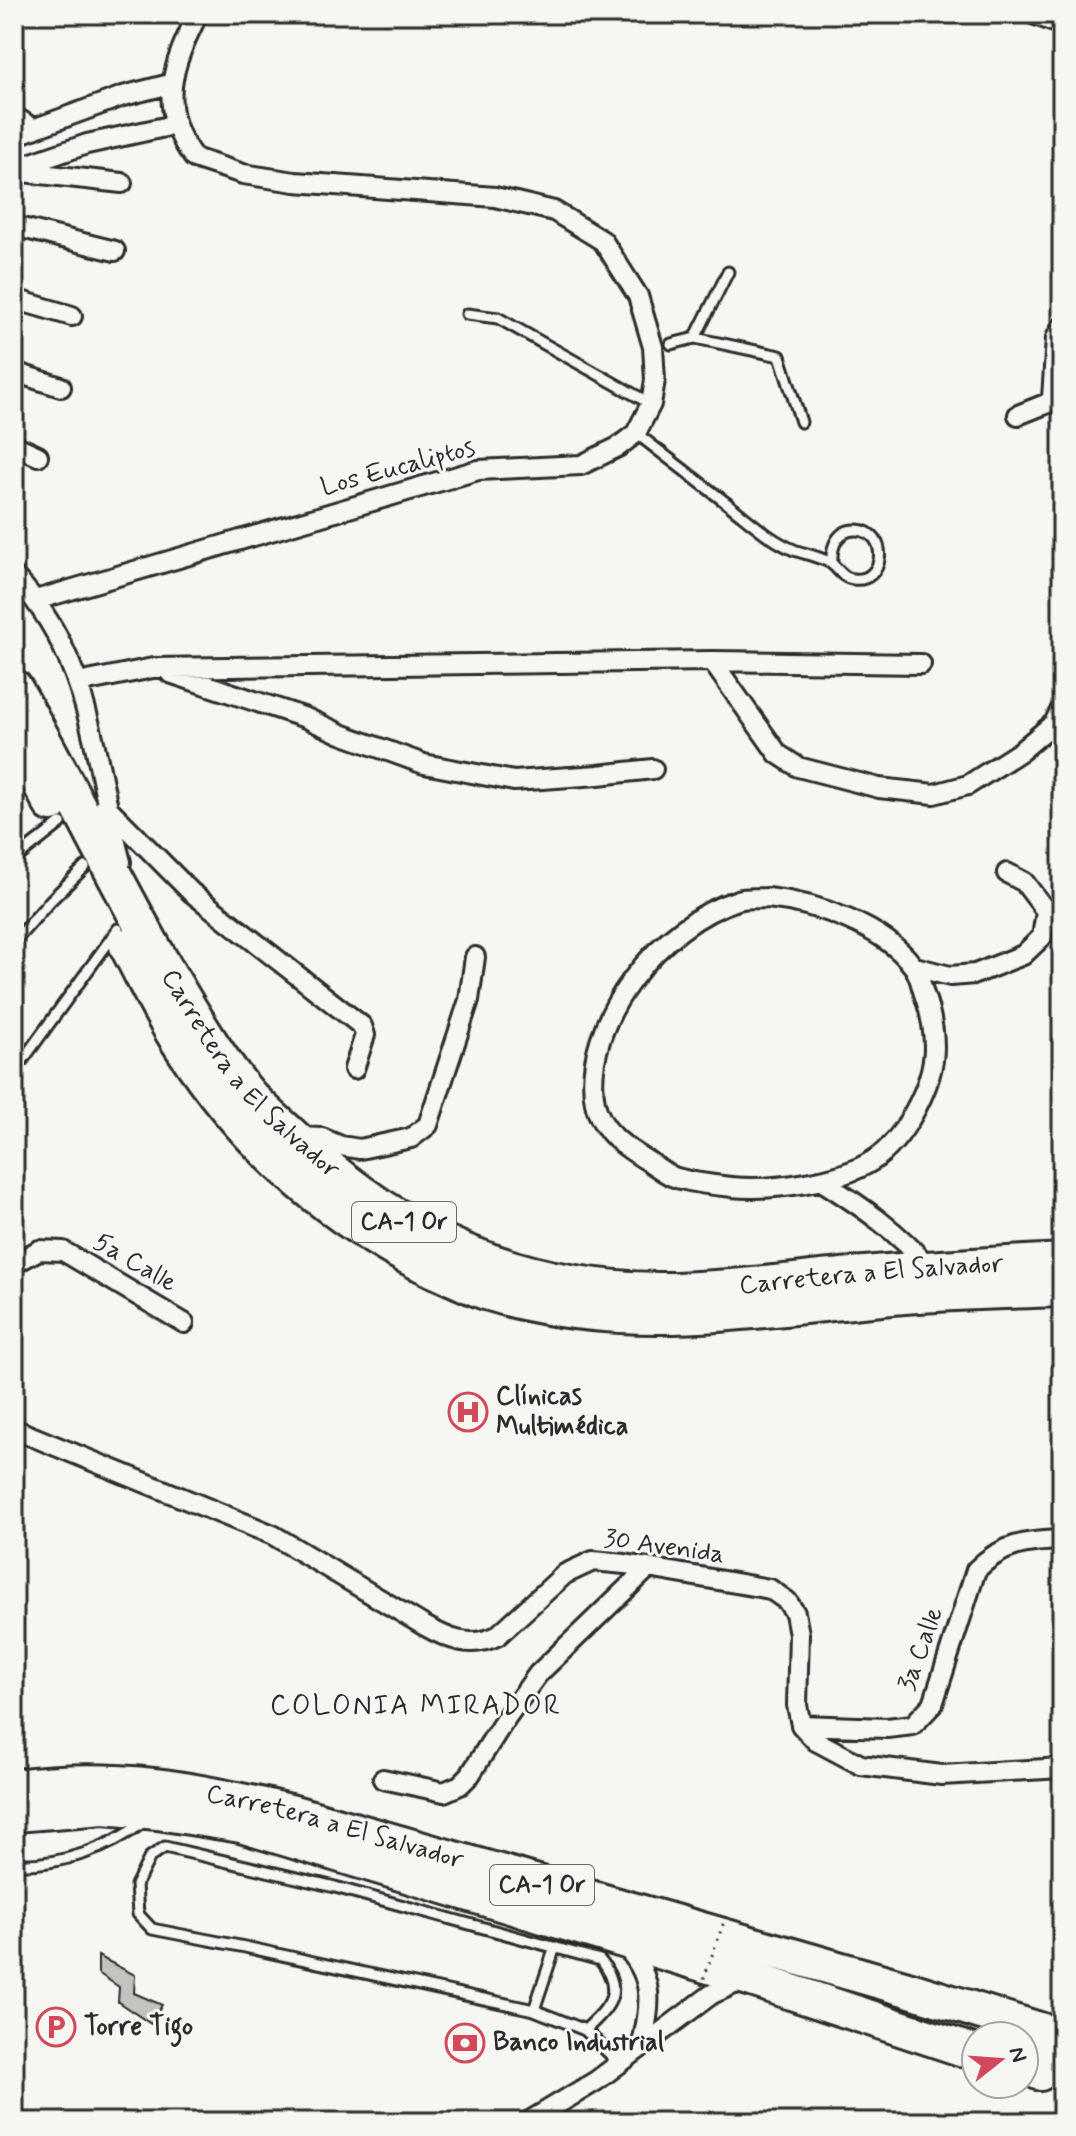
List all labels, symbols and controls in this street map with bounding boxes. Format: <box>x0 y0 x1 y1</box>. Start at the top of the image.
street label: Los Eucaliptos <box>317 431 479 505</box>
street label: Carretera a El Salvador <box>153 963 347 1187</box>
road number: CA-1 Or <box>352 1202 456 1242</box>
street label: 5a Calle <box>87 1226 183 1300</box>
street label: Carretera a El Salvador <box>738 1247 1005 1303</box>
place label: Clínicas Multimédica <box>496 1380 628 1444</box>
hospital icon: Clínicas Multimédica <box>447 1391 489 1433</box>
street label: 30 Avenida <box>602 1522 726 1572</box>
street label: 3a Calle <box>890 1602 952 1696</box>
district label: COLONIA MIRADOR <box>270 1688 562 1725</box>
street label: Carretera a El Salvador <box>203 1777 468 1878</box>
road number: CA-1 Or <box>490 1865 594 1905</box>
parking icon: Torre Tigo <box>35 2006 77 2048</box>
place label: Torre Tigo <box>84 2010 193 2047</box>
north arrow <box>960 2020 1040 2100</box>
bank icon: Banco Industrial <box>444 2022 486 2064</box>
place label: Banco Industrial <box>493 2026 664 2060</box>
text: N <box>1002 2044 1033 2066</box>

